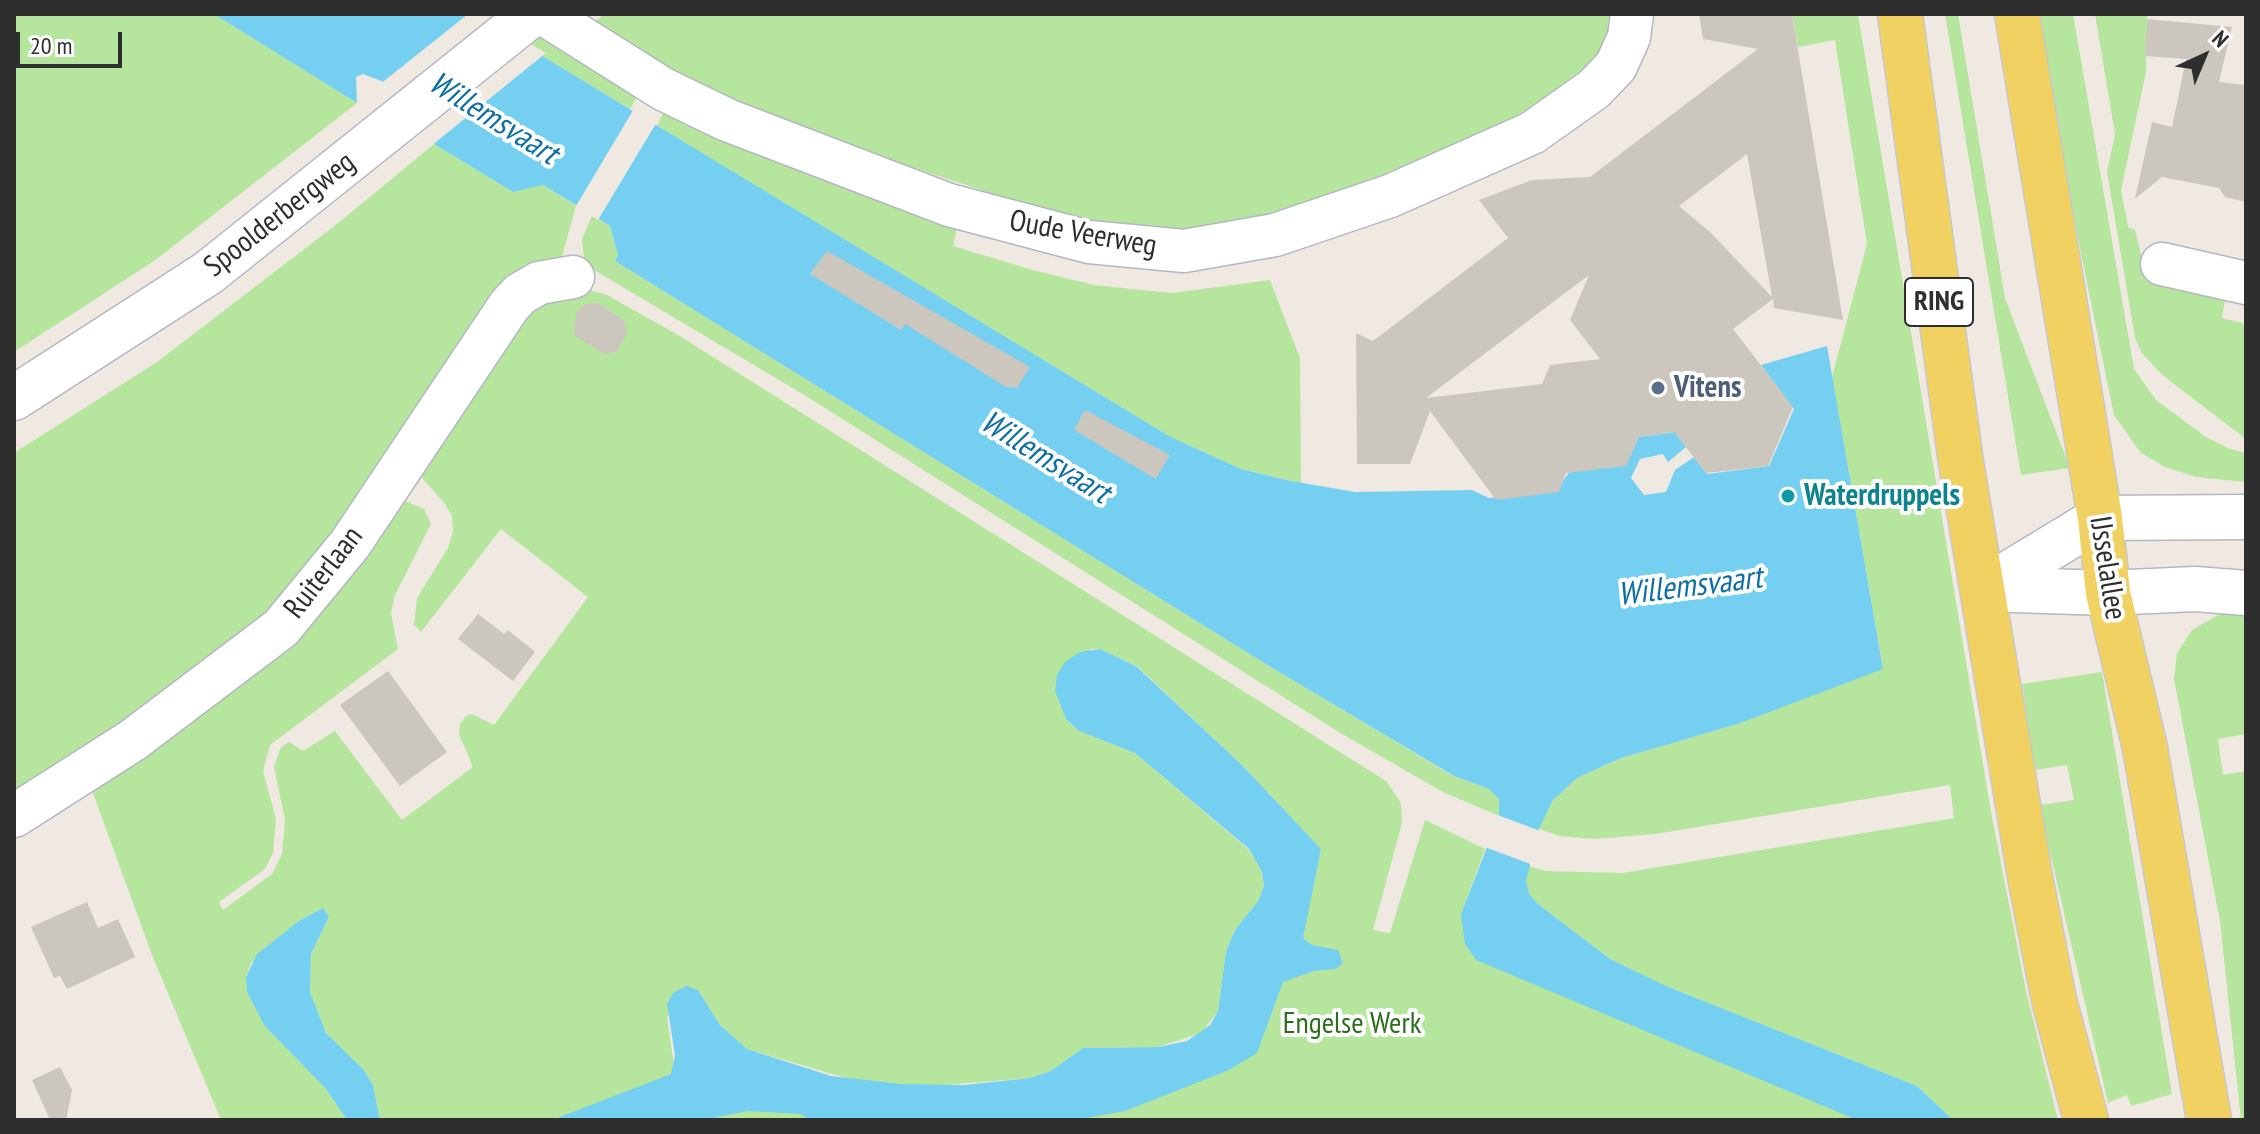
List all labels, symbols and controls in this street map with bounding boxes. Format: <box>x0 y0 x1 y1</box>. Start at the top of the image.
scale bar <box>20 16 126 66</box>
north arrow <box>2164 16 2244 96</box>
text: N <box>2207 25 2235 53</box>
text: 20 m <box>30 30 72 61</box>
water label: Willemsvaart <box>422 64 564 174</box>
street label: Spoolderbergweg <box>197 145 363 285</box>
street label: Oude Veerweg <box>1007 203 1159 265</box>
road number: RING <box>1905 278 1973 326</box>
place label: Vitens <box>1674 370 1741 406</box>
marker: Vitens <box>1649 379 1667 397</box>
water label: Willemsvaart <box>974 403 1116 513</box>
place label: Waterdruppels <box>1804 478 1960 514</box>
marker: Waterdruppels <box>1779 487 1797 505</box>
street label: IJsselallee <box>2081 514 2133 622</box>
street label: Ruiterlaan <box>277 520 371 626</box>
water label: Willemsvaart <box>1616 559 1764 615</box>
park label: Engelse Werk <box>1283 1006 1421 1042</box>

